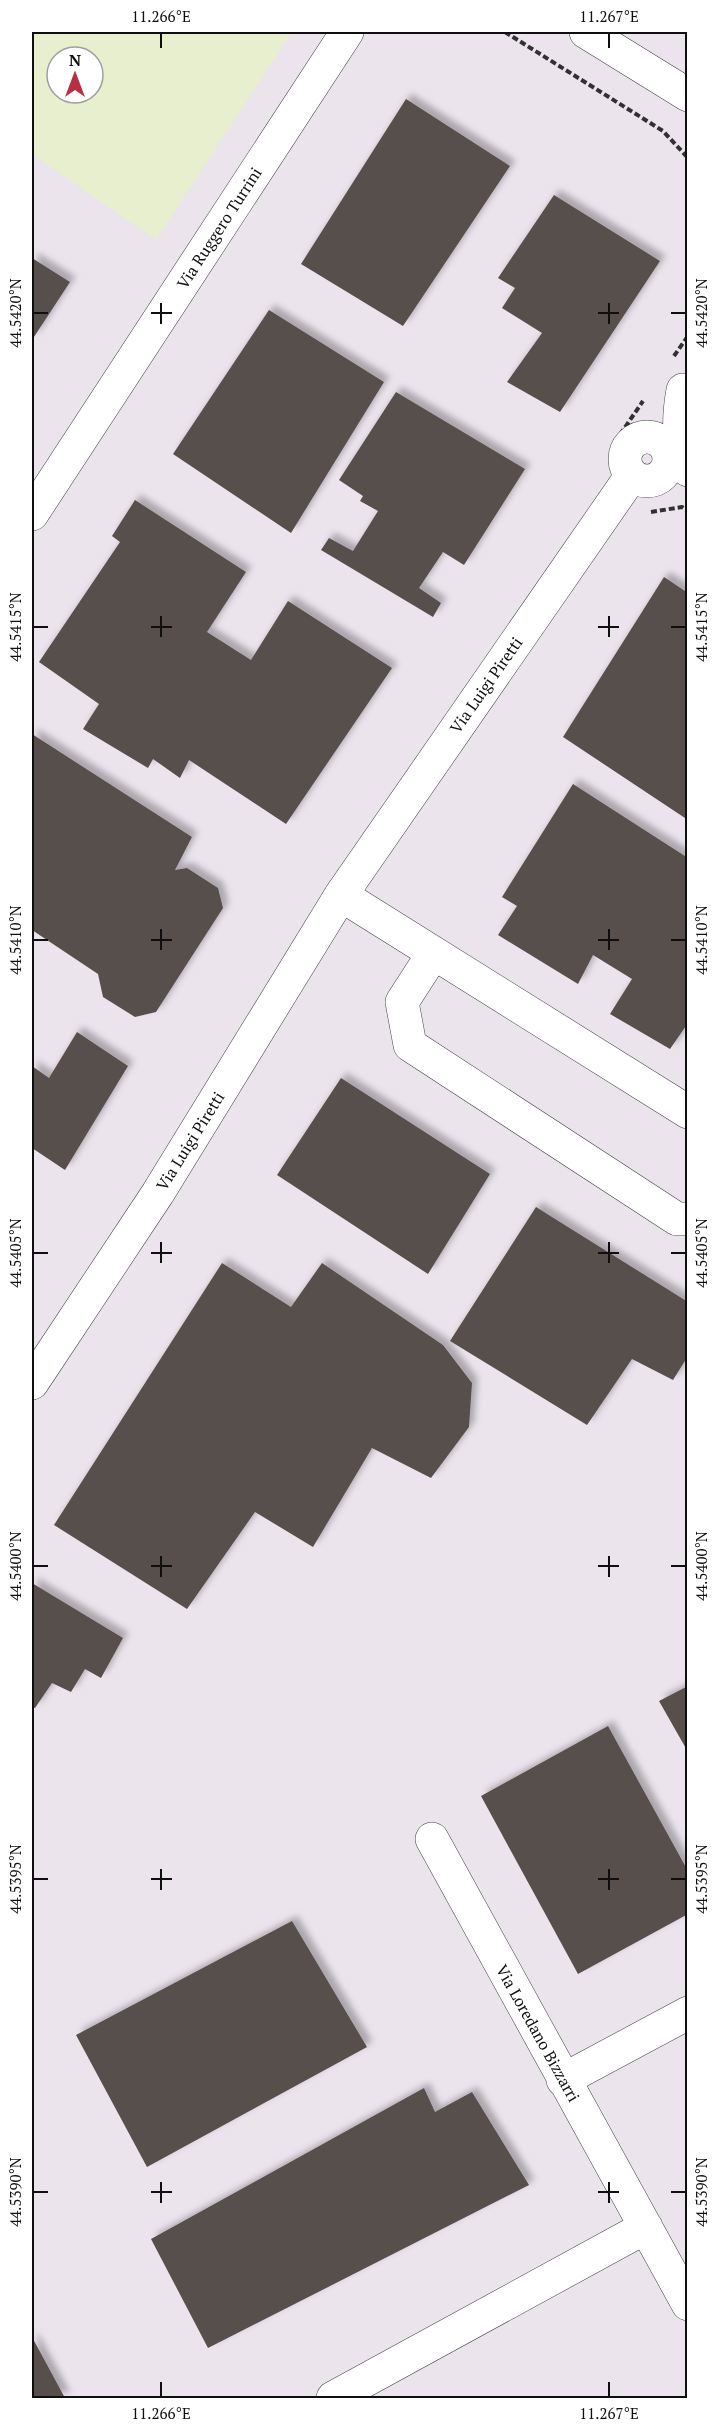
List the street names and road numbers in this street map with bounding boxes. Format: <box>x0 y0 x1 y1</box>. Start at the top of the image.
street label: Via Ruggero Turrini <box>171 163 267 293</box>
street label: Via Luigi Piretti <box>445 632 527 738</box>
street label: Via Luigi Piretti <box>151 1087 229 1195</box>
street label: Via Loredano Bizzarri <box>491 1960 585 2106</box>

